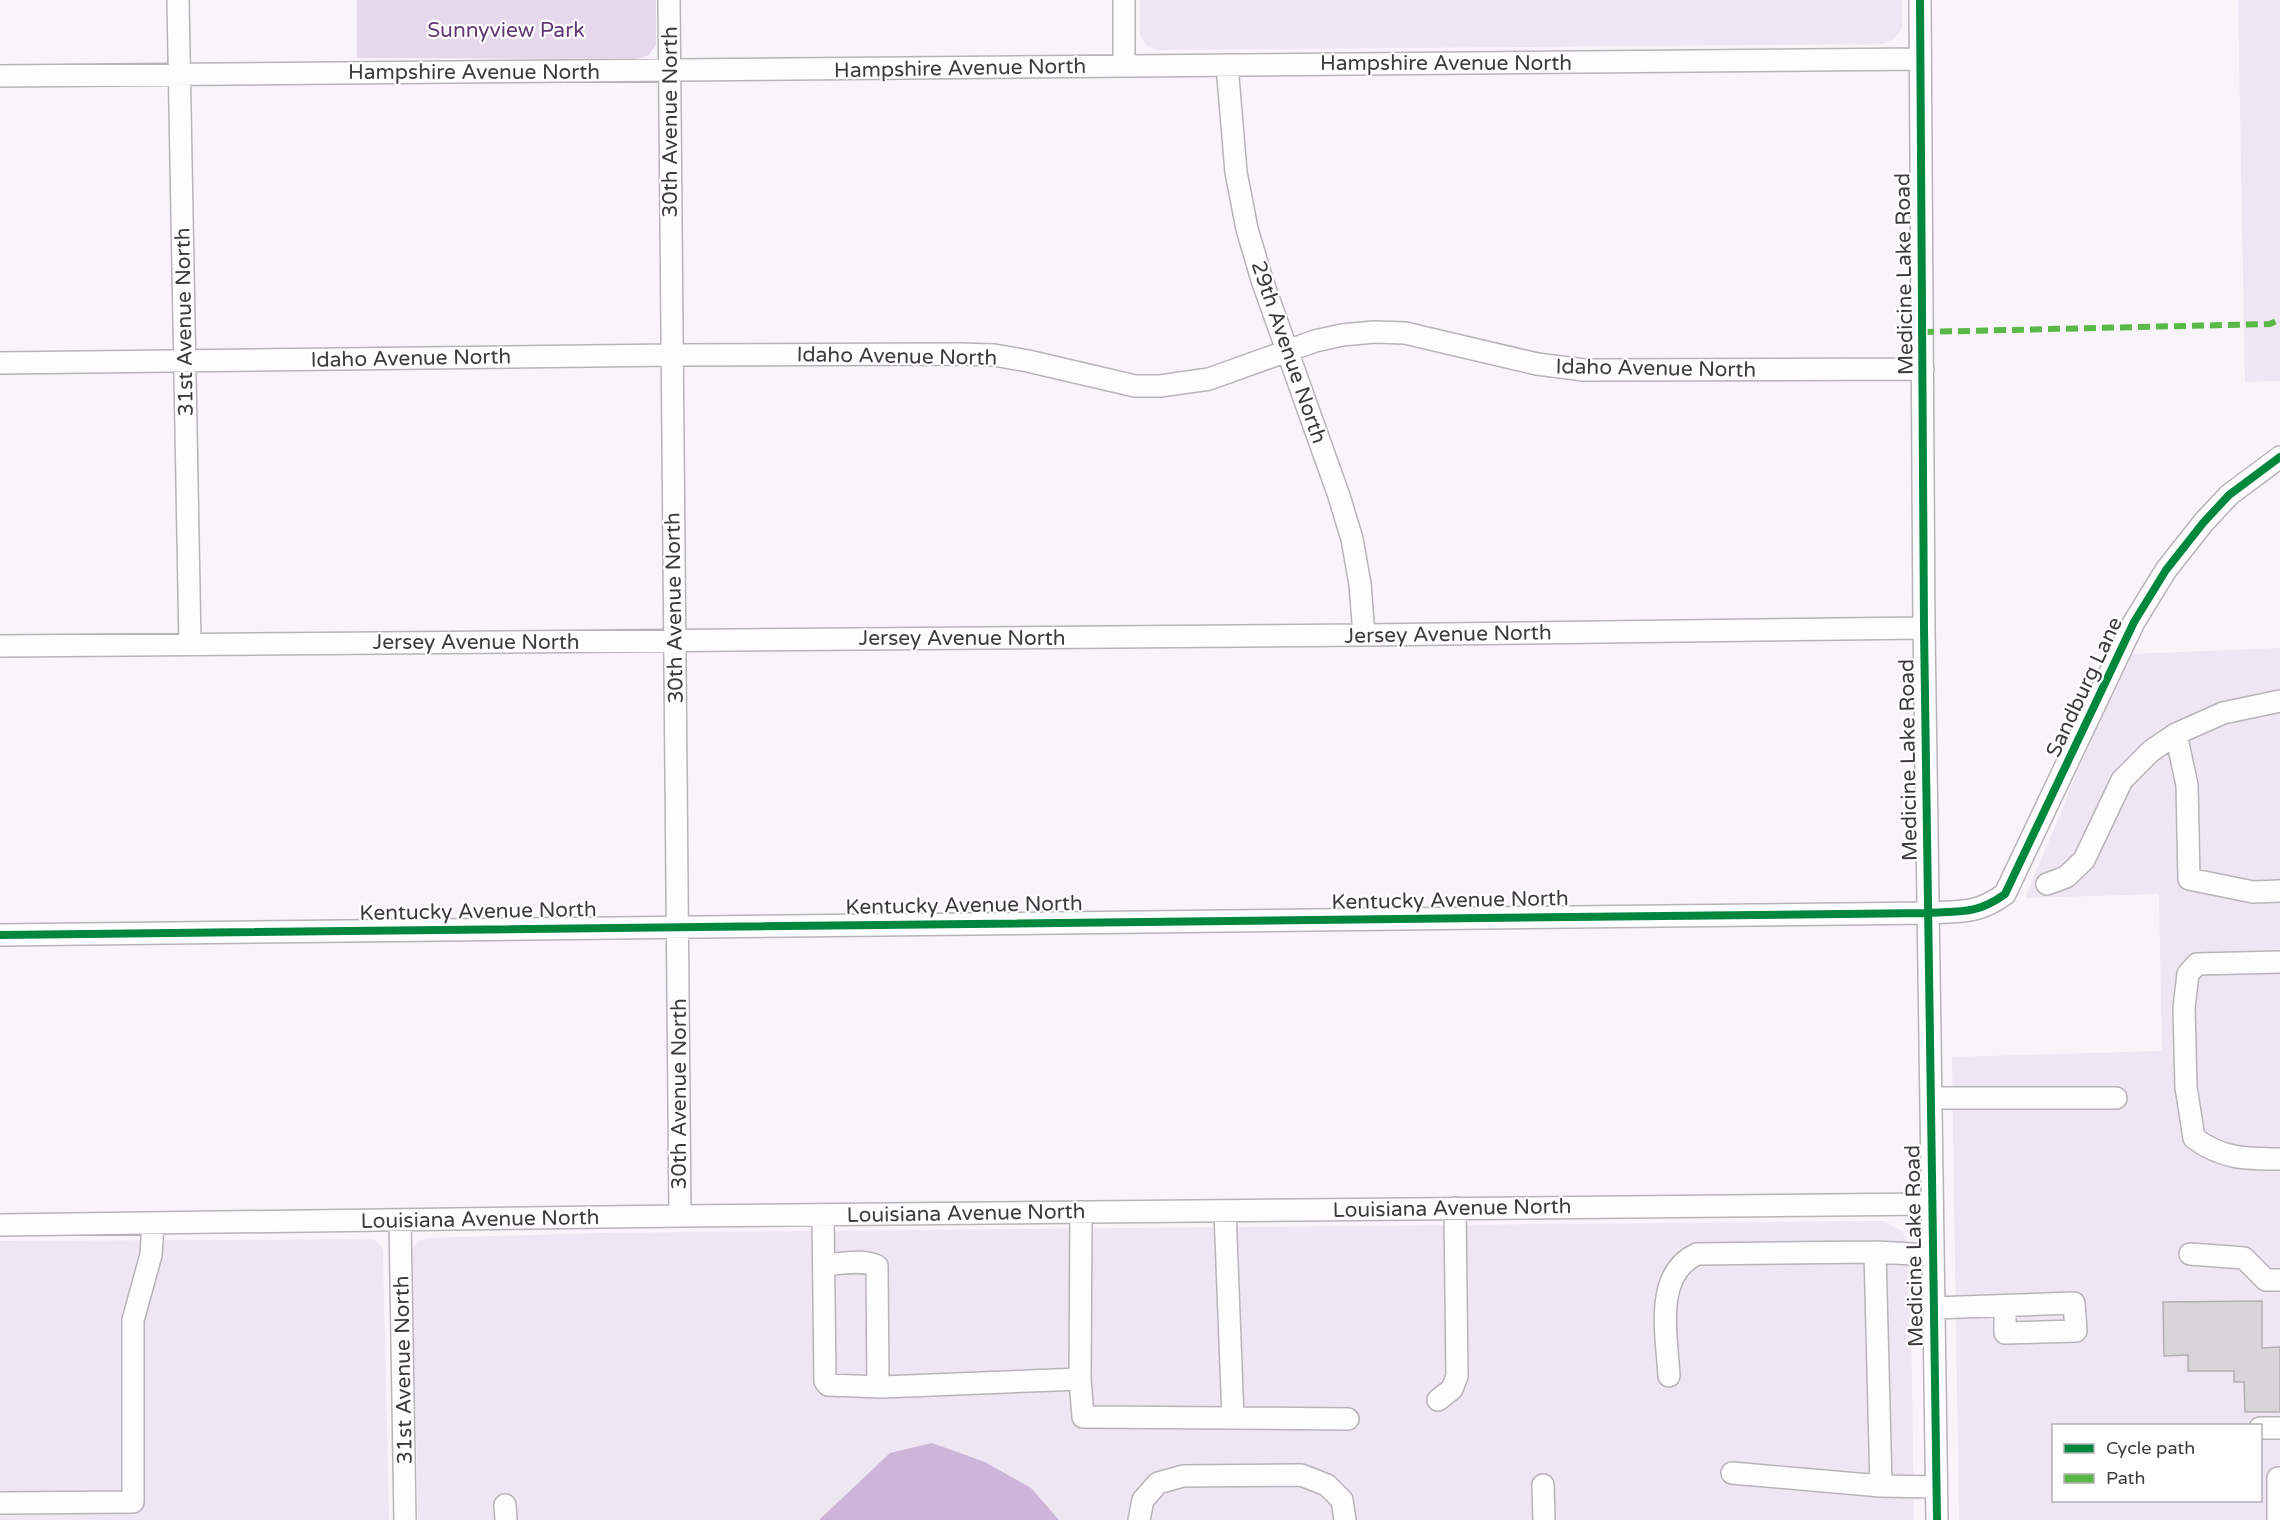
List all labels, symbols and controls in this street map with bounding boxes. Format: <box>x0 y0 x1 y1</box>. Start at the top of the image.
park label: Sunnyview Park <box>427 18 585 43</box>
street label: 30th Avenue North <box>658 26 683 218</box>
street label: Hampshire Avenue North <box>1320 51 1572 76</box>
street label: Hampshire Avenue North <box>834 54 1086 83</box>
street label: Hampshire Avenue North <box>348 60 600 85</box>
street label: Medicine Lake Road <box>1890 173 1919 375</box>
street label: 31st Avenue North <box>170 227 199 417</box>
street label: 29th Avenue North <box>1246 258 1332 447</box>
street label: Idaho Avenue North <box>796 342 997 371</box>
street label: Idaho Avenue North <box>311 344 512 373</box>
street label: Idaho Avenue North <box>1555 354 1756 383</box>
street label: 30th Avenue North <box>660 512 689 704</box>
street label: Sandburg Lane <box>2041 613 2128 761</box>
street label: Jersey Avenue North <box>1344 620 1552 649</box>
street label: Jersey Avenue North <box>858 626 1066 651</box>
street label: Jersey Avenue North <box>372 630 580 655</box>
street label: Medicine Lake Road <box>1894 659 1923 861</box>
street label: Kentucky Avenue North <box>1331 886 1569 915</box>
street label: Kentucky Avenue North <box>845 891 1083 920</box>
street label: Kentucky Avenue North <box>359 897 597 926</box>
street label: 30th Avenue North <box>667 998 692 1190</box>
street label: Medicine Lake Road <box>1900 1145 1929 1347</box>
street label: Louisiana Avenue North <box>1332 1194 1572 1223</box>
street label: Louisiana Avenue North <box>846 1199 1086 1228</box>
street label: Louisiana Avenue North <box>360 1205 600 1234</box>
street label: 31st Avenue North <box>389 1275 418 1465</box>
legend <box>2052 1424 2262 1502</box>
text: Cycle path <box>2106 1437 2195 1459</box>
text: Path <box>2106 1467 2145 1489</box>

